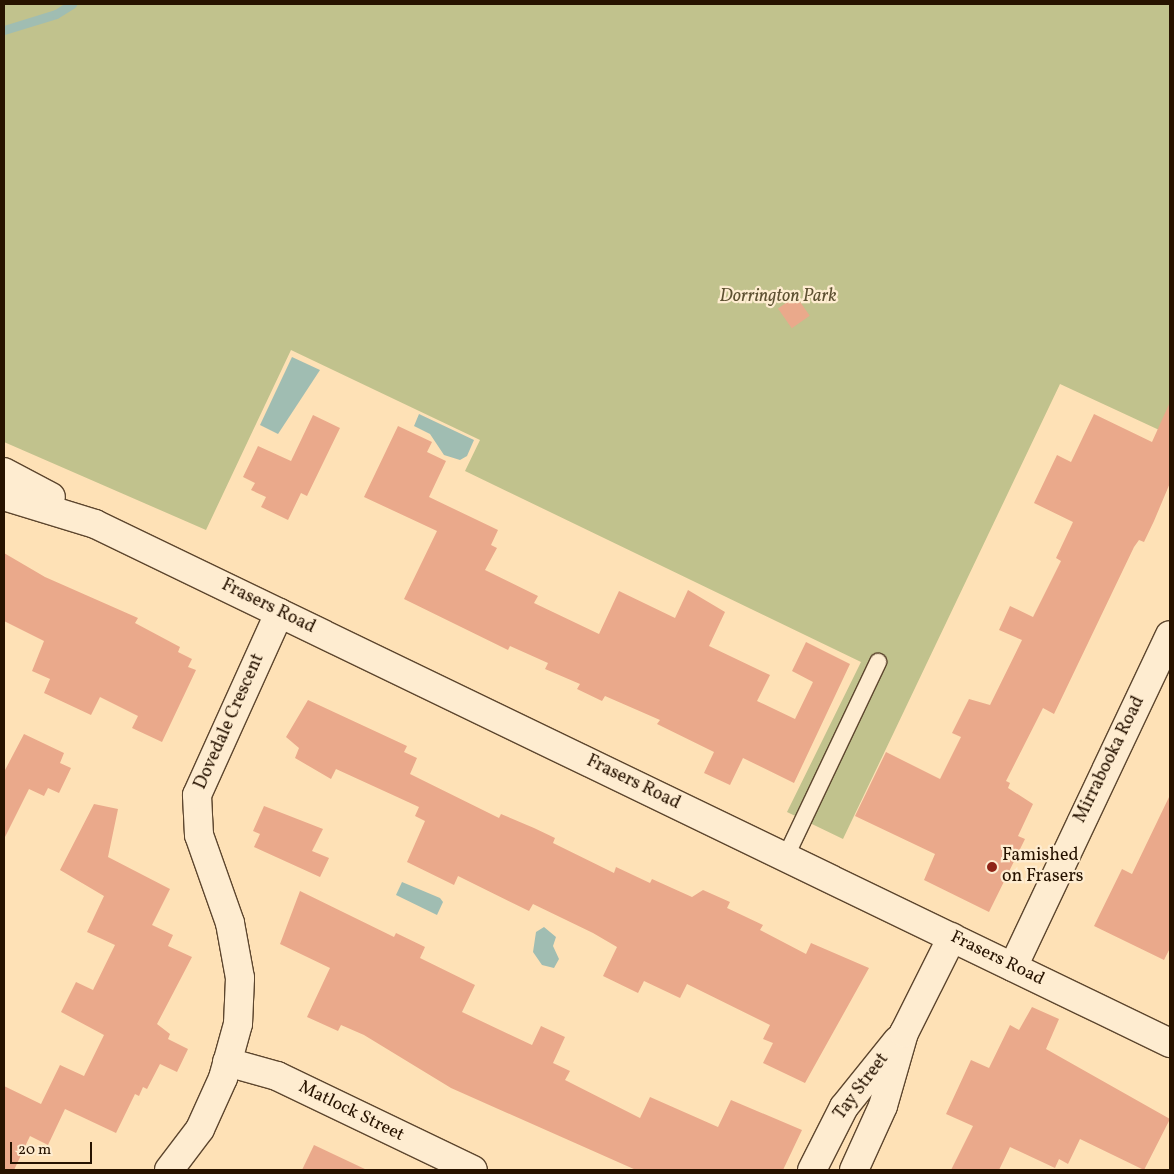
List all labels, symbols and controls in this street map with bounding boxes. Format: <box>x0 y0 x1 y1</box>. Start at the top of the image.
park label: Dorrington Park <box>719 286 837 308</box>
street label: Frasers Road <box>218 575 318 639</box>
street label: Dovedale Crescent <box>190 651 270 793</box>
street label: Mirrabooka Road <box>1070 693 1150 827</box>
street label: Frasers Road <box>583 751 683 815</box>
place label: Famished on Frasers <box>1002 846 1083 889</box>
marker: Famished on Frasers <box>986 861 998 873</box>
street label: Frasers Road <box>947 927 1047 991</box>
street label: Tay Street <box>830 1049 894 1125</box>
street label: Matlock Street <box>295 1077 407 1147</box>
scale bar <box>12 1132 95 1164</box>
text: 20 m <box>18 1140 51 1161</box>

